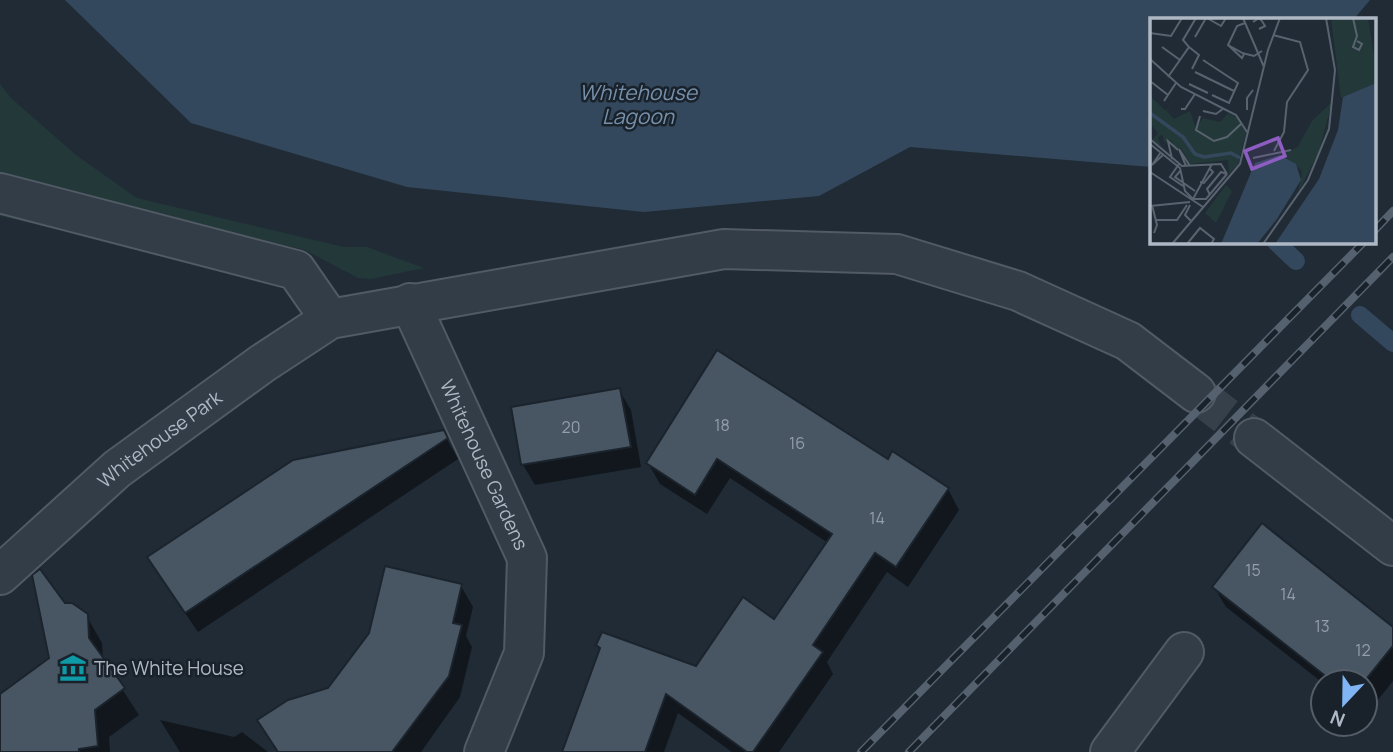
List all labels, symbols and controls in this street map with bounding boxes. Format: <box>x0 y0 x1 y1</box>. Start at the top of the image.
inset map <box>1150 18 1376 243</box>
water label: Whitehouse Lagoon <box>579 78 699 130</box>
street label: Whitehouse Gardens <box>434 375 535 554</box>
street label: Whitehouse Park <box>92 384 227 493</box>
house number: 18 <box>714 414 730 436</box>
house number: 20 <box>562 416 580 438</box>
house number: 16 <box>789 432 805 454</box>
house number: 14 <box>869 507 885 529</box>
house number: 15 <box>1245 559 1261 581</box>
house number: 14 <box>1280 583 1296 605</box>
house number: 13 <box>1314 615 1330 637</box>
house number: 12 <box>1355 639 1371 661</box>
museum icon: The White House <box>58 653 88 683</box>
place label: The White House <box>94 655 244 681</box>
north arrow <box>1309 668 1379 738</box>
text: N <box>1326 704 1349 733</box>

